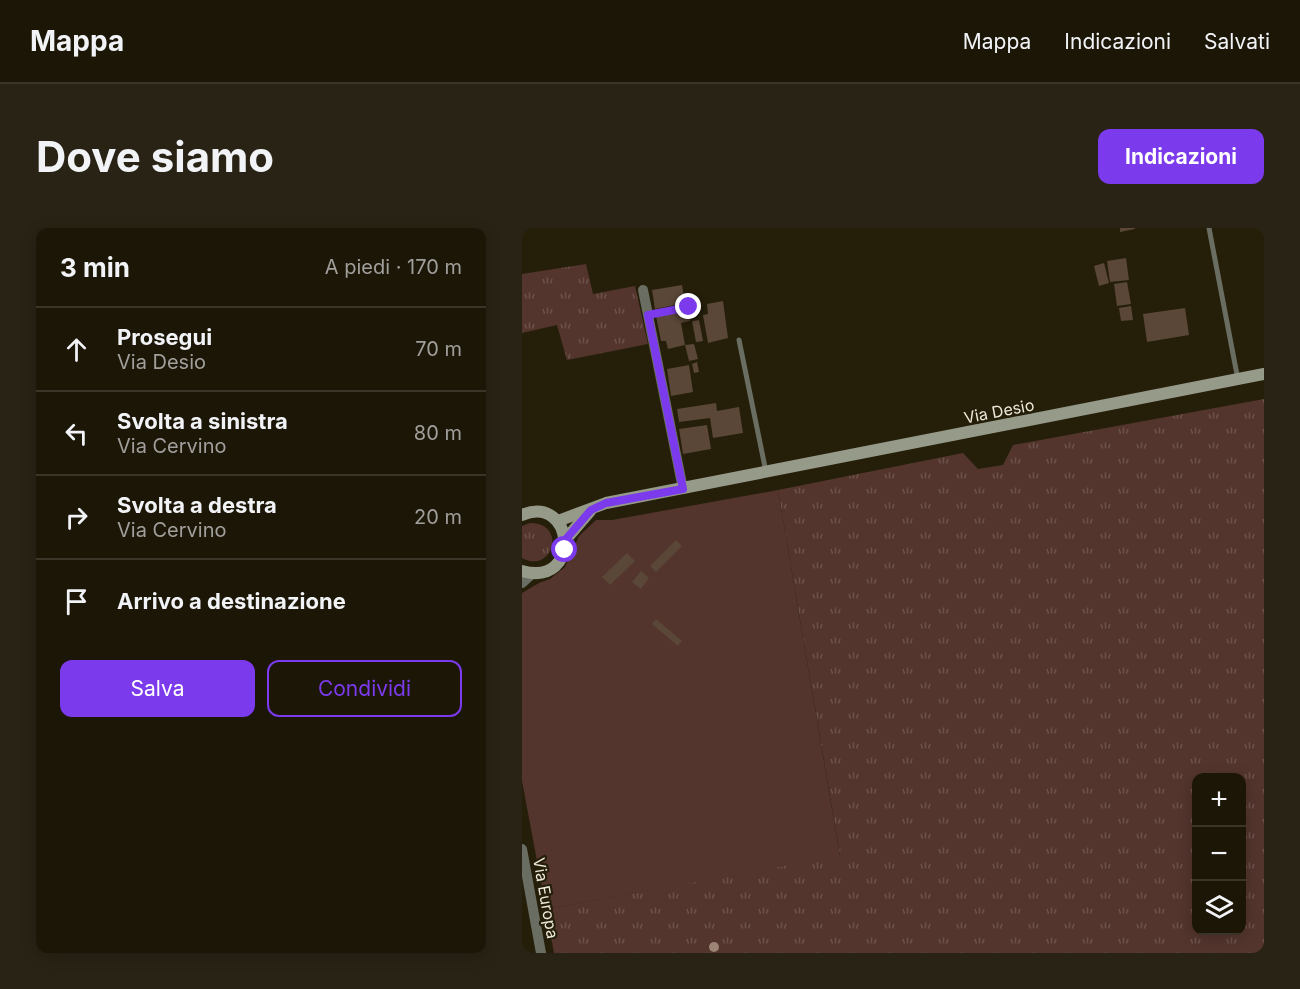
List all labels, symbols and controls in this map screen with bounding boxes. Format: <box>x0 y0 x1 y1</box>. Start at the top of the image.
text: Mappa <box>30 24 124 58</box>
text: Mappa <box>963 29 1031 54</box>
text: Indicazioni <box>1064 29 1171 54</box>
text: Salvati <box>1204 29 1270 54</box>
button: Indicazioni <box>1098 129 1264 184</box>
text: Dove siamo <box>36 131 274 182</box>
text: 3 min <box>60 252 130 283</box>
text: A piedi · 170 m <box>325 255 462 279</box>
route end <box>675 293 701 319</box>
text: Prosegui <box>117 324 212 350</box>
icon: ahead <box>60 333 93 366</box>
text: 70 m <box>415 337 462 361</box>
text: Via Desio <box>117 350 206 374</box>
street label: Via Desio <box>962 394 1036 428</box>
text: Svolta a sinistra <box>117 408 288 434</box>
icon: left <box>60 417 93 450</box>
text: 80 m <box>414 421 462 445</box>
text: Via Cervino <box>117 434 227 458</box>
text: Svolta a destra <box>117 492 277 518</box>
icon: right <box>60 501 93 534</box>
text: 20 m <box>414 505 462 529</box>
text: Via Cervino <box>117 518 227 542</box>
route start <box>551 536 577 562</box>
icon: arrive <box>60 585 93 618</box>
text: Arrivo a destinazione <box>117 588 346 614</box>
button: Salva <box>60 660 255 717</box>
button: Condividi <box>267 660 462 717</box>
map controls <box>1192 773 1246 935</box>
button: + <box>1192 773 1246 827</box>
button: − <box>1192 827 1246 881</box>
street label: Via Europa <box>529 856 563 940</box>
button: layers <box>1192 881 1246 935</box>

